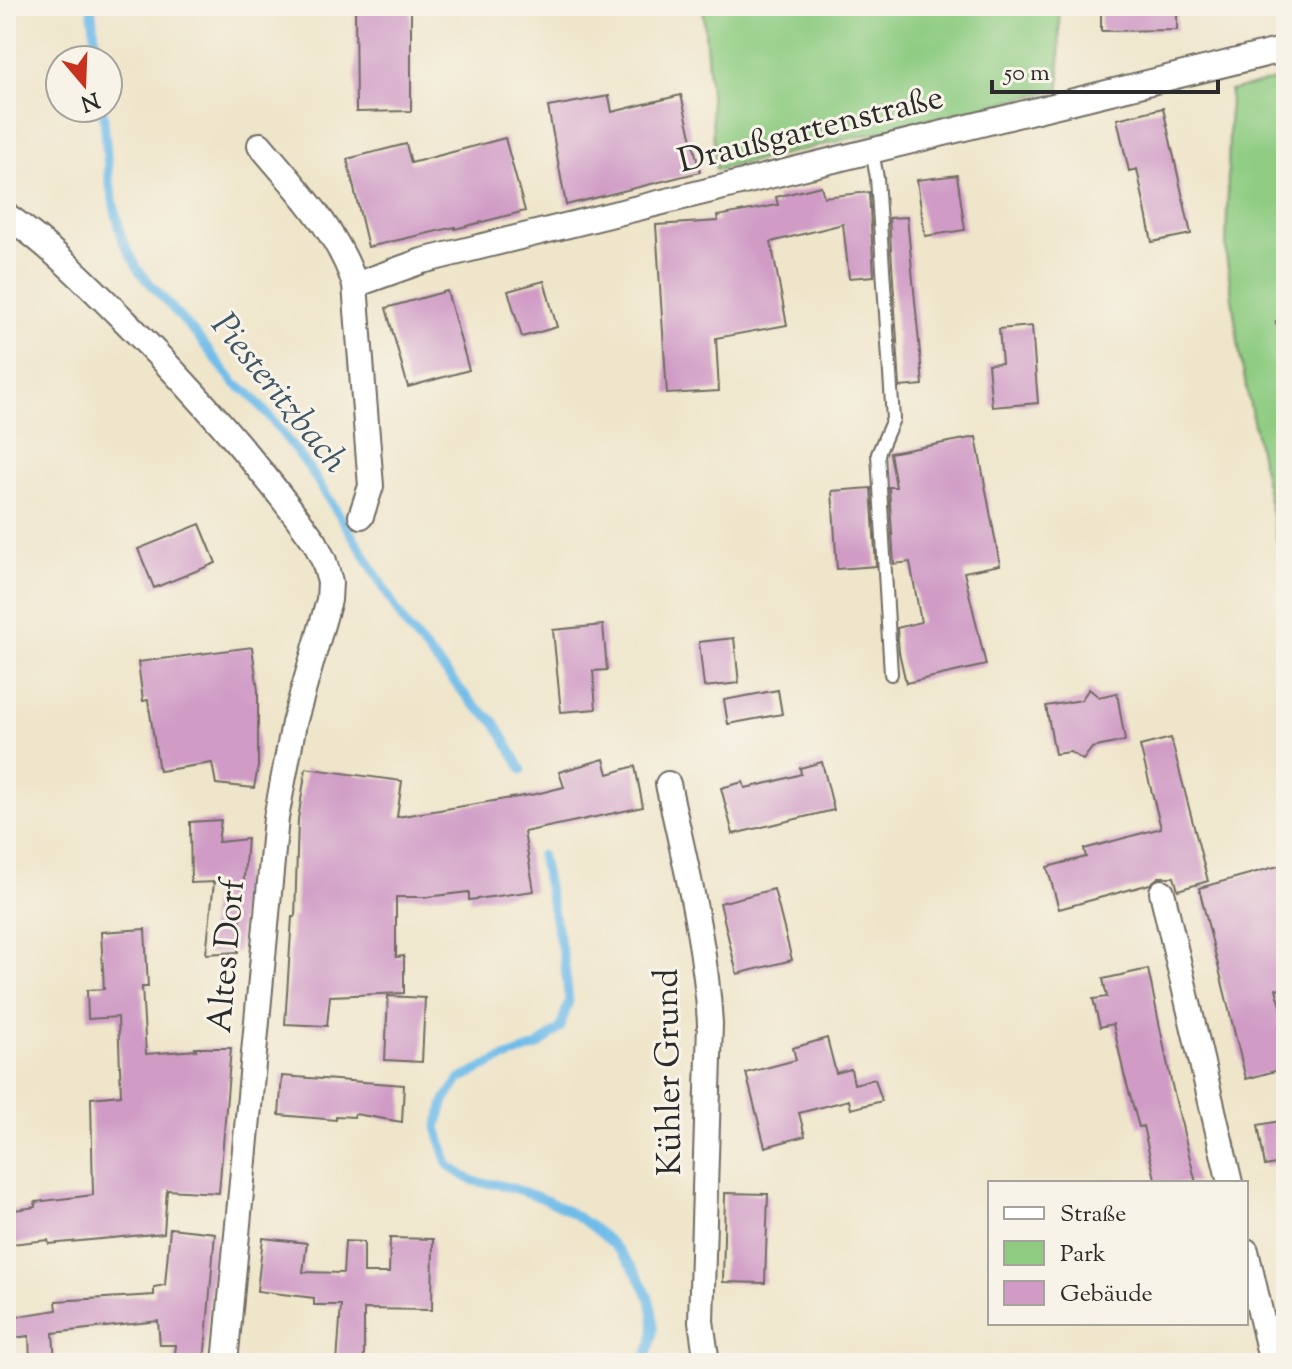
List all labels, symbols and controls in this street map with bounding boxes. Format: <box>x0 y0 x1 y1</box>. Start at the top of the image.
north arrow <box>44 44 124 124</box>
scale bar <box>992 44 1218 94</box>
text: 50 m <box>1002 57 1050 91</box>
street label: Draußgartenstraße <box>673 74 949 188</box>
text: N <box>76 82 103 118</box>
water label: Piesteritzbach <box>197 303 359 486</box>
street label: Altes Dorf <box>197 875 259 1035</box>
street label: Kühler Grund <box>644 968 696 1176</box>
legend <box>988 1181 1248 1325</box>
text: Straße <box>1060 1198 1126 1232</box>
text: Park <box>1060 1238 1106 1272</box>
text: Gebäude <box>1060 1278 1153 1312</box>

